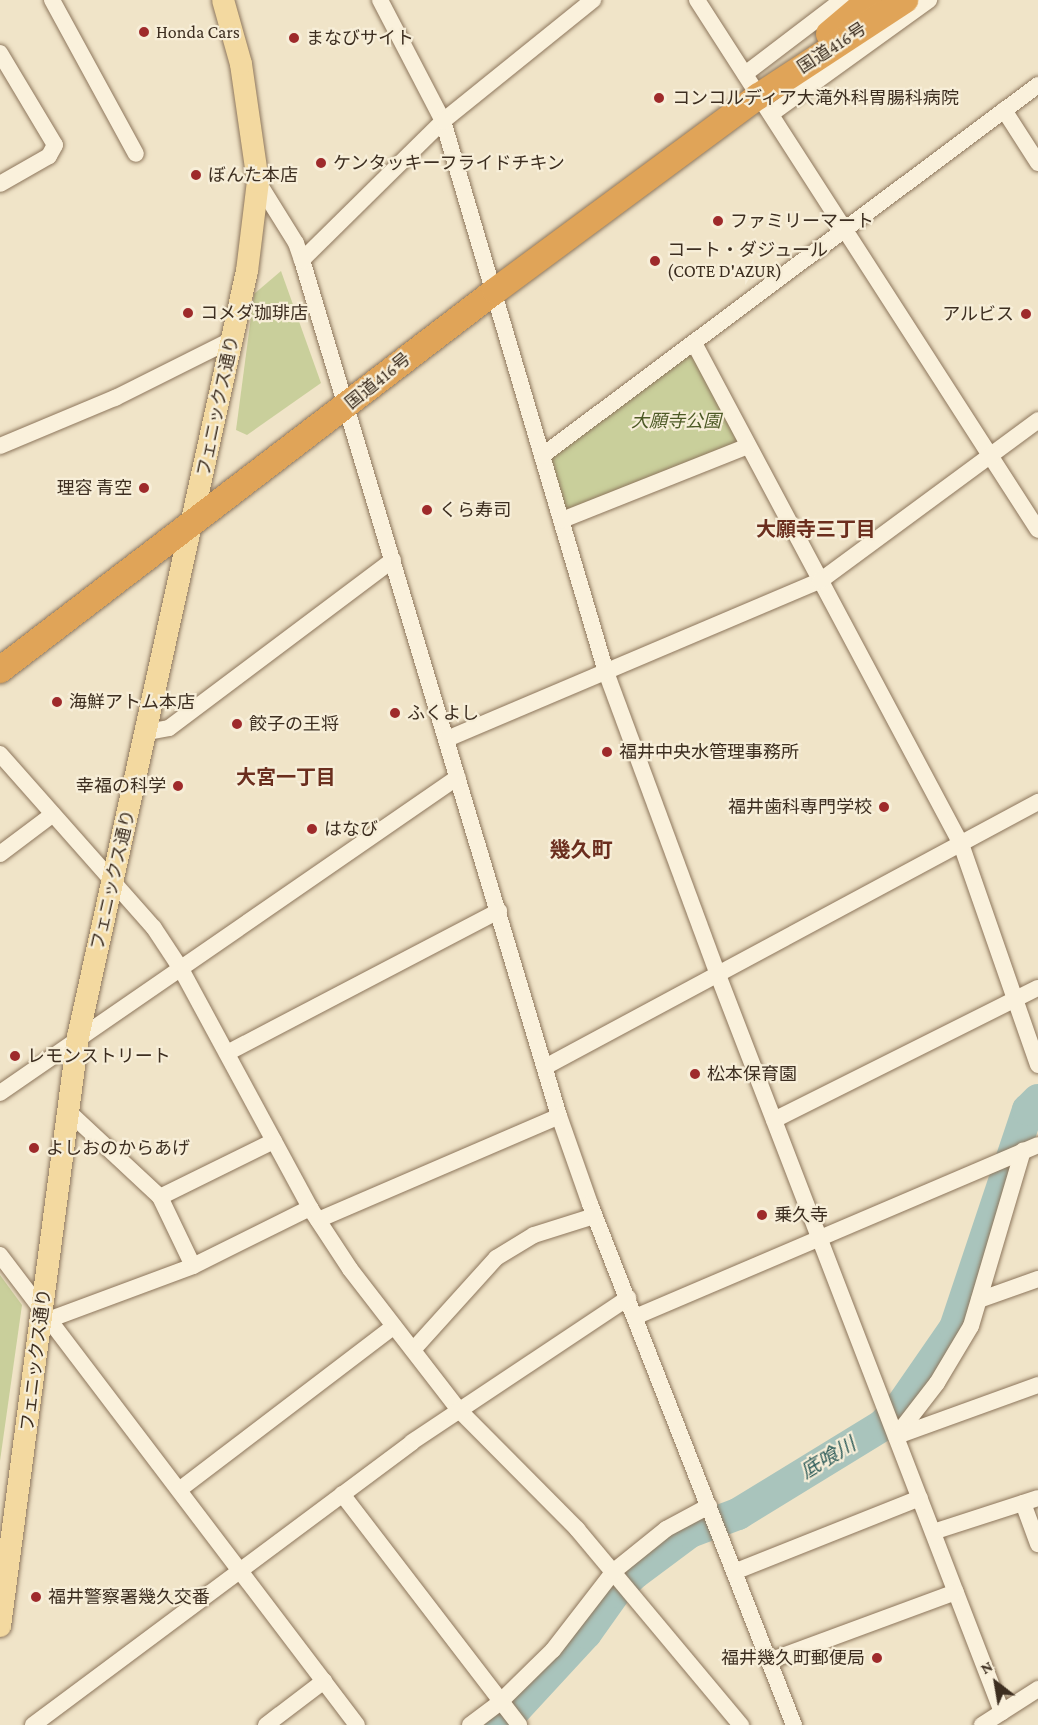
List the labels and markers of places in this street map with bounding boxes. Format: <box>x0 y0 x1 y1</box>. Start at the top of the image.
place label: Honda Cars <box>156 21 240 43</box>
marker: Honda Cars <box>137 25 151 39</box>
place label: まなびサイト <box>306 27 414 49</box>
marker: まなびサイト <box>287 31 301 45</box>
place label: コンコルディア大滝外科胃腸科病院 <box>672 87 960 109</box>
marker: コンコルディア大滝外科胃腸科病院 <box>650 89 668 107</box>
place label: ケンタッキーフライドチキン <box>333 152 567 174</box>
marker: ケンタッキーフライドチキン <box>314 156 328 170</box>
place label: ぼんた本店 <box>208 164 298 186</box>
marker: ぼんた本店 <box>189 168 203 182</box>
place label: ファミリーマート <box>730 210 874 232</box>
marker: ファミリーマート <box>711 214 725 228</box>
place label: コート・ダジュール (COTE D'AZUR) <box>667 240 829 282</box>
marker: コート・ダジュール (COTE D'AZUR) <box>648 254 662 268</box>
place label: コメダ珈琲店 <box>200 302 308 324</box>
place label: アルビス <box>942 303 1014 325</box>
marker: コメダ珈琲店 <box>181 306 195 320</box>
marker: アルビス <box>1019 307 1033 321</box>
place label: 理容 青空 <box>57 477 132 499</box>
marker: 理容 青空 <box>137 481 151 495</box>
place label: くら寿司 <box>439 499 511 521</box>
marker: くら寿司 <box>420 503 434 517</box>
place label: 海鮮アトム本店 <box>69 691 195 713</box>
marker: 海鮮アトム本店 <box>50 695 64 709</box>
place label: ふくよし <box>407 702 479 724</box>
marker: ふくよし <box>388 706 402 720</box>
place label: 餃子の王将 <box>249 713 339 735</box>
marker: 餃子の王将 <box>230 717 244 731</box>
place label: 福井中央水管理事務所 <box>619 741 799 763</box>
marker: 福井中央水管理事務所 <box>600 745 614 759</box>
place label: 幸福の科学 <box>76 775 166 797</box>
marker: 幸福の科学 <box>171 779 185 793</box>
place label: 福井歯科専門学校 <box>728 796 872 818</box>
marker: 福井歯科専門学校 <box>877 800 891 814</box>
place label: はなび <box>324 818 378 840</box>
marker: はなび <box>305 822 319 836</box>
place label: レモンストリート <box>27 1045 171 1067</box>
marker: レモンストリート <box>8 1049 22 1063</box>
place label: 松本保育園 <box>707 1063 797 1085</box>
marker: 松本保育園 <box>688 1067 702 1081</box>
place label: よしおのからあげ <box>46 1137 190 1159</box>
marker: よしおのからあげ <box>27 1141 41 1155</box>
place label: 乗久寺 <box>774 1204 828 1226</box>
marker: 乗久寺 <box>755 1208 769 1222</box>
place label: 福井警察署幾久交番 <box>48 1586 210 1608</box>
marker: 福井警察署幾久交番 <box>29 1590 43 1604</box>
place label: 福井幾久町郵便局 <box>721 1647 865 1669</box>
marker: 福井幾久町郵便局 <box>870 1651 884 1665</box>

